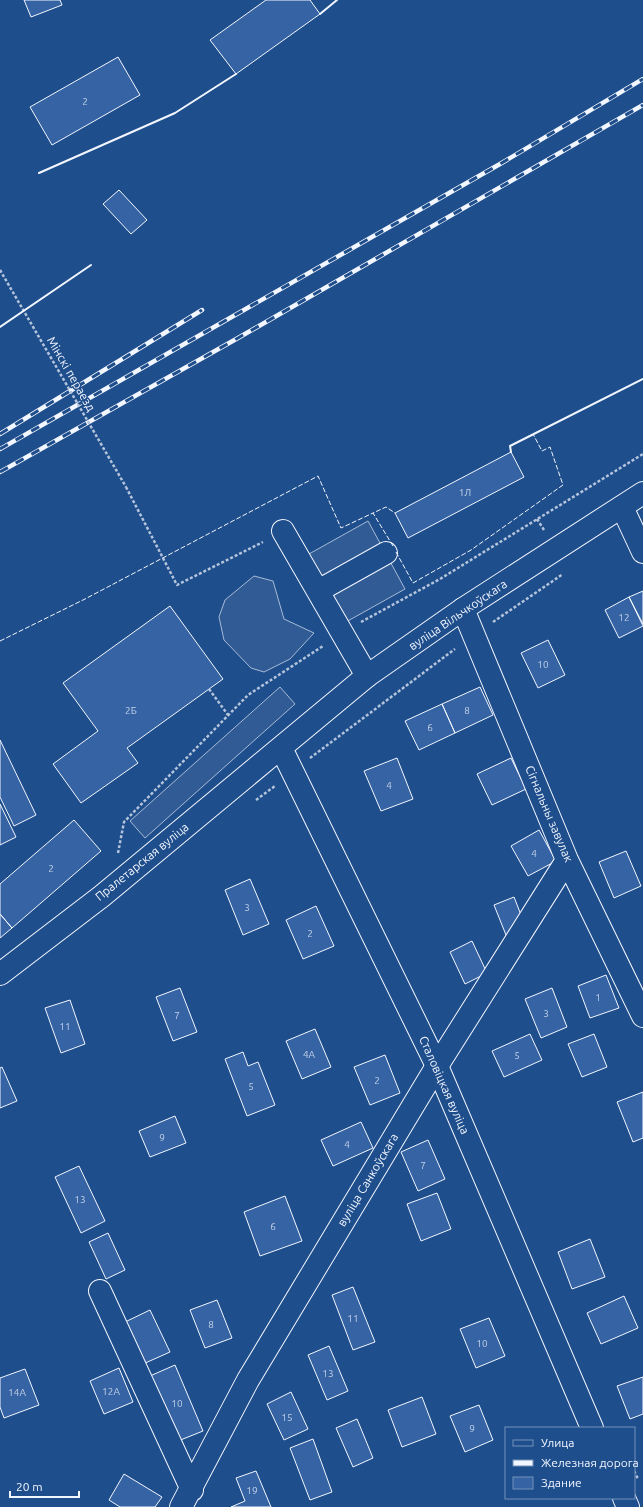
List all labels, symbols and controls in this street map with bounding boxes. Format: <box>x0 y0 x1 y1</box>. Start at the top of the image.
house number: 2 <box>82 96 88 107</box>
street label: Мінскі пераезд <box>45 334 98 413</box>
house number: 1Л <box>459 487 471 498</box>
street label: вуліца Вільчкоўскага <box>406 577 509 652</box>
house number: 12 <box>618 612 630 623</box>
house number: 10 <box>537 659 549 670</box>
house number: 2Б <box>125 705 137 716</box>
house number: 8 <box>464 705 470 716</box>
house number: 6 <box>427 722 433 733</box>
street label: Сігнальны завулак <box>523 764 576 864</box>
house number: 4 <box>386 780 392 791</box>
street label: Пралетарская вуліца <box>93 820 191 903</box>
house number: 4 <box>531 848 537 859</box>
house number: 2 <box>48 863 54 874</box>
house number: 3 <box>244 902 250 913</box>
house number: 2 <box>307 928 313 939</box>
house number: 1 <box>595 992 601 1003</box>
house number: 3 <box>543 1008 549 1019</box>
house number: 7 <box>174 1010 180 1021</box>
house number: 11 <box>59 1021 71 1032</box>
street label: Сталовіцкая вуліца <box>417 1034 472 1136</box>
house number: 4А <box>303 1049 316 1060</box>
house number: 5 <box>514 1050 520 1061</box>
house number: 2 <box>374 1075 380 1086</box>
house number: 5 <box>248 1081 254 1092</box>
street label: вуліца Санкоўскага <box>335 1131 401 1229</box>
house number: 9 <box>159 1132 165 1143</box>
house number: 4 <box>344 1139 350 1150</box>
house number: 7 <box>420 1160 426 1171</box>
house number: 13 <box>74 1194 86 1205</box>
house number: 6 <box>270 1221 276 1232</box>
house number: 11 <box>347 1313 359 1324</box>
house number: 8 <box>208 1319 214 1330</box>
house number: 10 <box>476 1338 488 1349</box>
house number: 13 <box>322 1368 334 1379</box>
house number: 12А <box>102 1386 120 1397</box>
house number: 14А <box>8 1387 26 1398</box>
house number: 10 <box>171 1398 183 1409</box>
house number: 15 <box>281 1412 293 1423</box>
house number: 9 <box>469 1423 475 1434</box>
legend <box>505 1427 635 1499</box>
text: Улица <box>541 1436 574 1449</box>
text: Железная дорога <box>541 1456 639 1469</box>
scale bar <box>10 1473 79 1499</box>
text: Здание <box>541 1476 582 1489</box>
text: 20 m <box>16 1480 43 1493</box>
house number: 19 <box>246 1485 258 1496</box>

